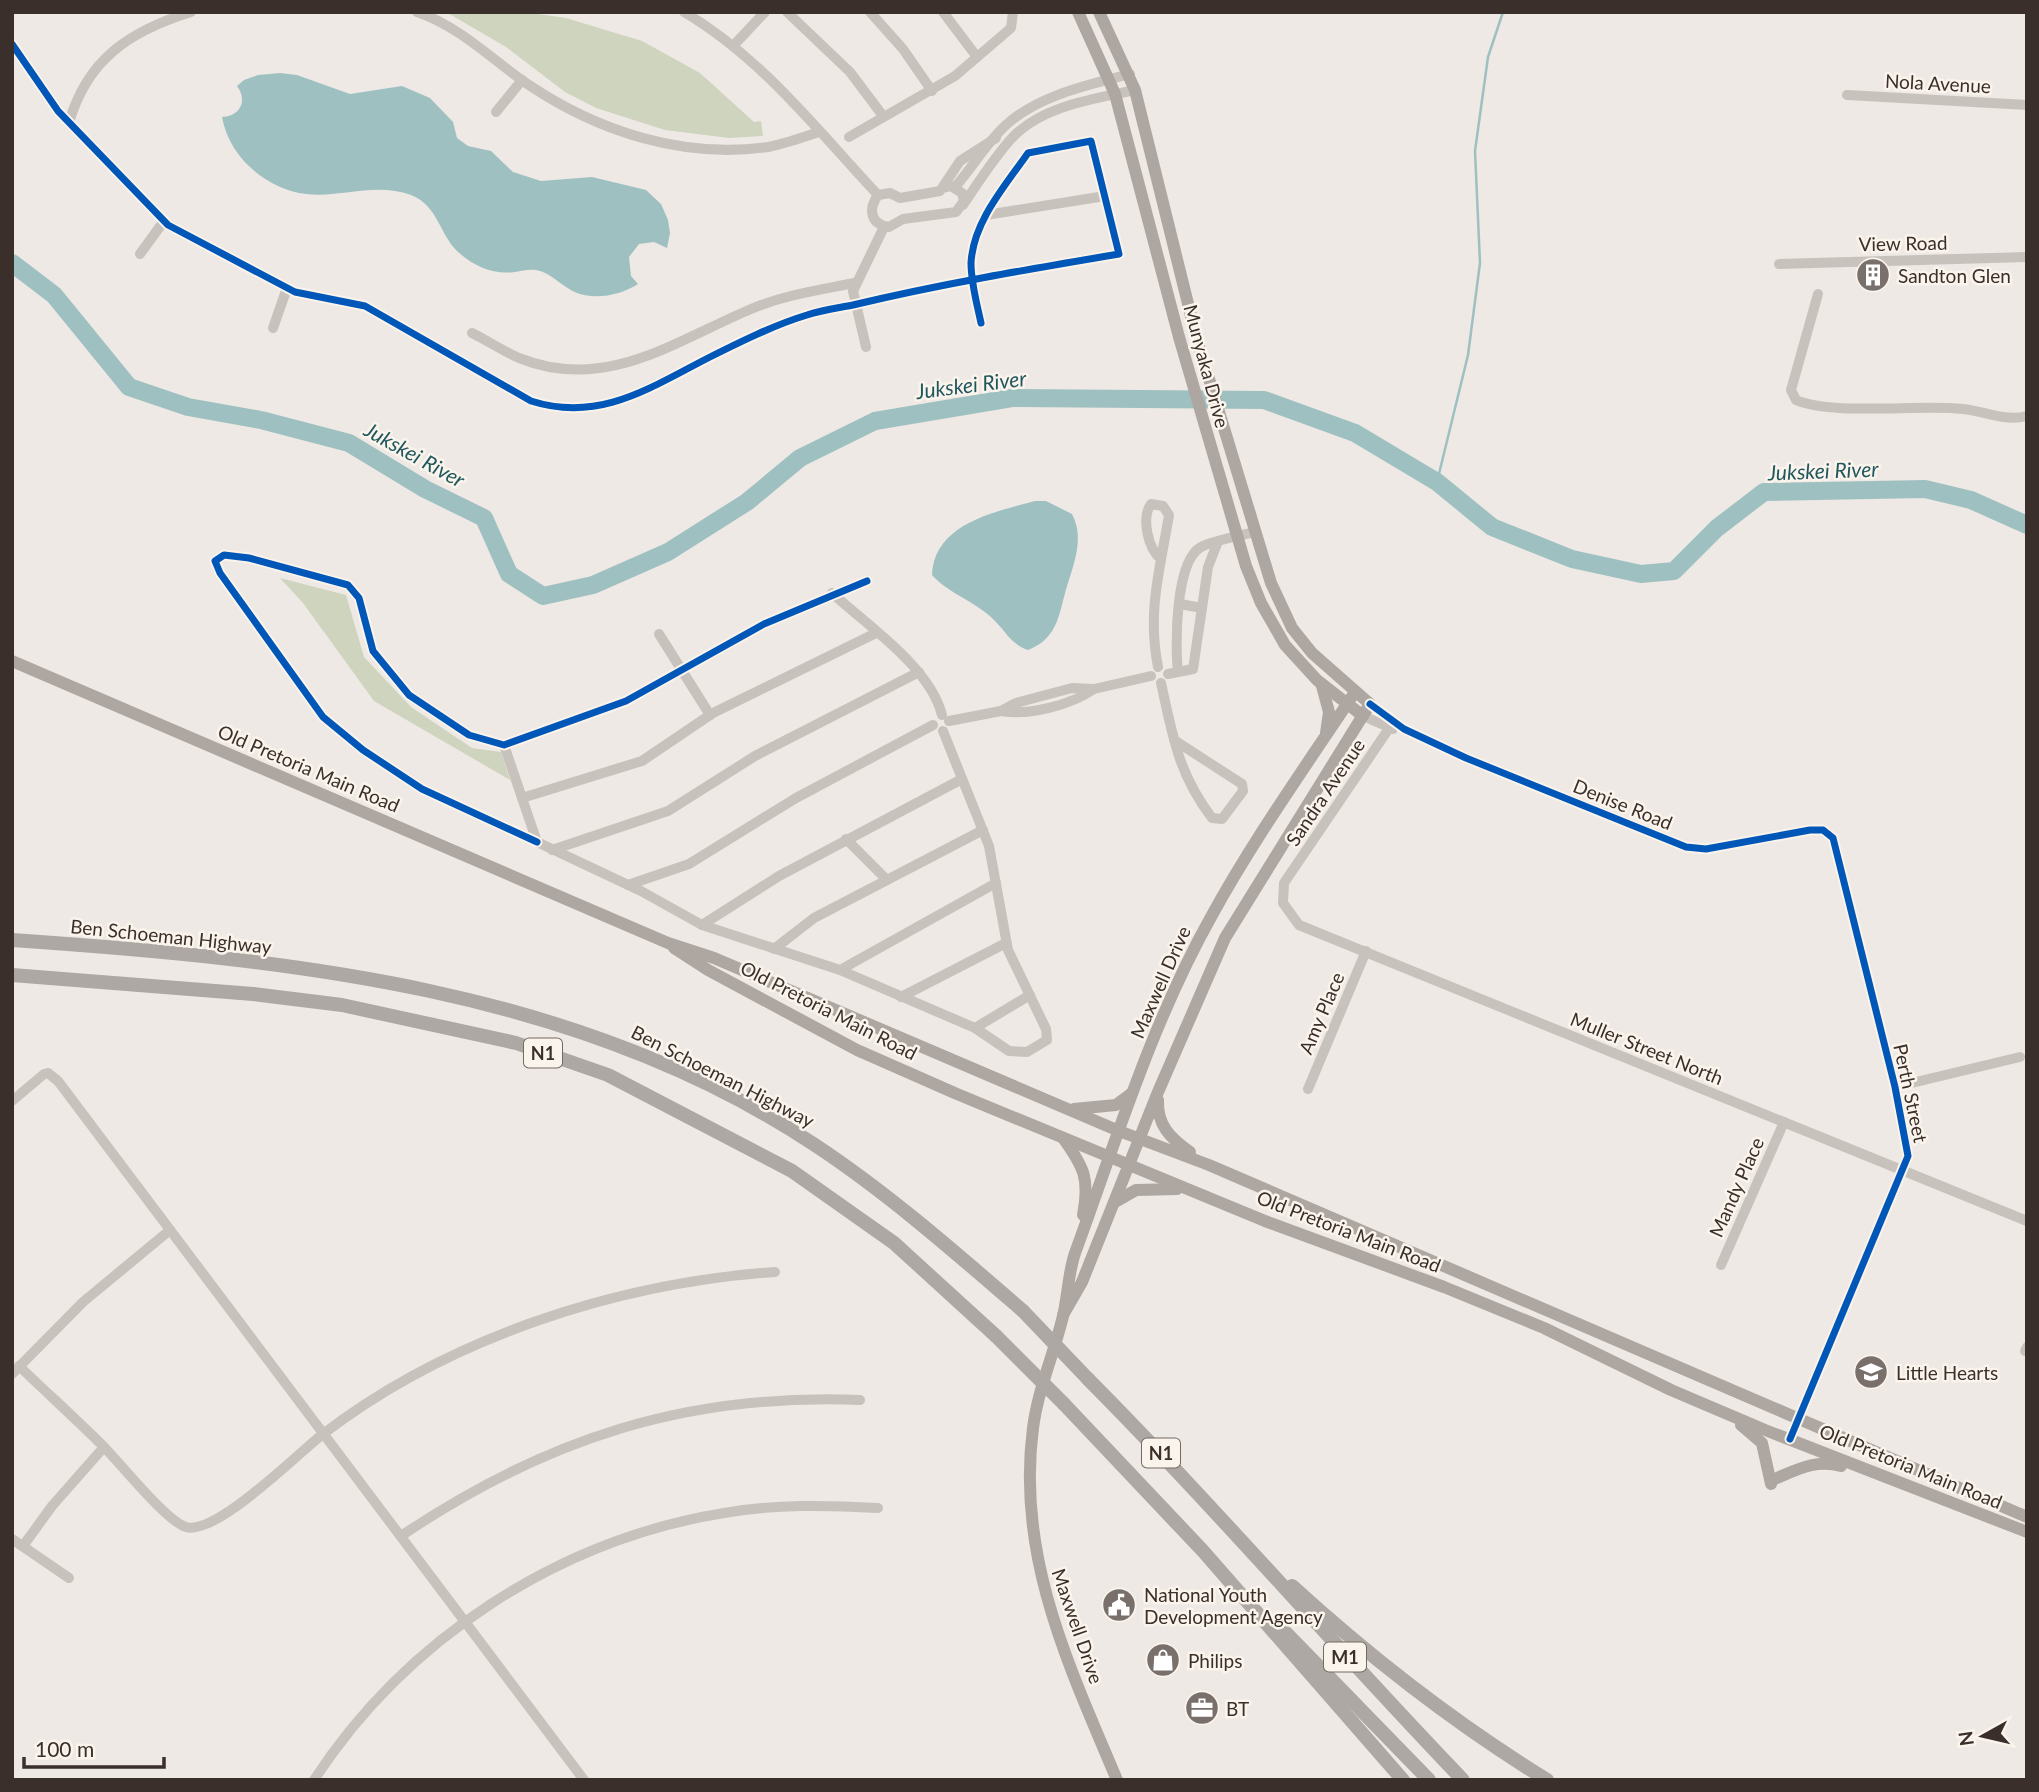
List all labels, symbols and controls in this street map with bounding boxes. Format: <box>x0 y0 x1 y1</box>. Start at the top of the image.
street label: Nola Avenue <box>1884 69 1992 97</box>
street label: View Road <box>1858 231 1948 255</box>
building icon: Sandton Glen <box>1854 256 1892 294</box>
place label: Sandton Glen <box>1898 264 2011 287</box>
street label: Munyaka Drive <box>1179 302 1235 430</box>
water label: Jukskei River <box>914 365 1028 403</box>
water label: Jukskei River <box>360 416 470 492</box>
water label: Jukskei River <box>1766 456 1880 484</box>
street label: Old Pretoria Main Road <box>215 719 403 817</box>
street label: Sandra Avenue <box>1281 734 1369 850</box>
street label: Denise Road <box>1570 774 1676 834</box>
street label: Ben Schoeman Highway <box>69 914 273 958</box>
street label: Maxwell Drive <box>1125 922 1195 1042</box>
street label: Old Pretoria Main Road <box>737 955 921 1065</box>
street label: Amy Place <box>1293 969 1349 1057</box>
street label: Muller Street North <box>1567 1007 1727 1089</box>
street label: Ben Schoeman Highway <box>628 1020 818 1132</box>
road number: N1 <box>524 1038 562 1068</box>
street label: Perth Street <box>1889 1042 1933 1145</box>
street label: Mandy Place <box>1704 1134 1768 1240</box>
street label: Old Pretoria Main Road <box>1254 1185 1444 1277</box>
school or university icon: Little Hearts <box>1852 1353 1890 1391</box>
place label: Little Hearts <box>1896 1361 1998 1384</box>
street label: Old Pretoria Main Road <box>1816 1419 2006 1513</box>
road number: N1 <box>1142 1438 1180 1468</box>
street label: Maxwell Drive <box>1048 1565 1108 1687</box>
place label: National Youth Development Agency <box>1144 1583 1323 1628</box>
public building icon: National Youth Development Agency <box>1100 1586 1138 1624</box>
shop icon: Philips <box>1144 1641 1182 1679</box>
road number: M1 <box>1324 1642 1366 1672</box>
place label: Philips <box>1188 1649 1242 1672</box>
office icon: BT <box>1183 1689 1221 1727</box>
place label: BT <box>1226 1697 1249 1720</box>
north arrow <box>1948 1701 2018 1771</box>
scale bar <box>24 1726 164 1770</box>
text: N <box>1953 1730 1978 1747</box>
text: 100 m <box>35 1736 94 1761</box>

